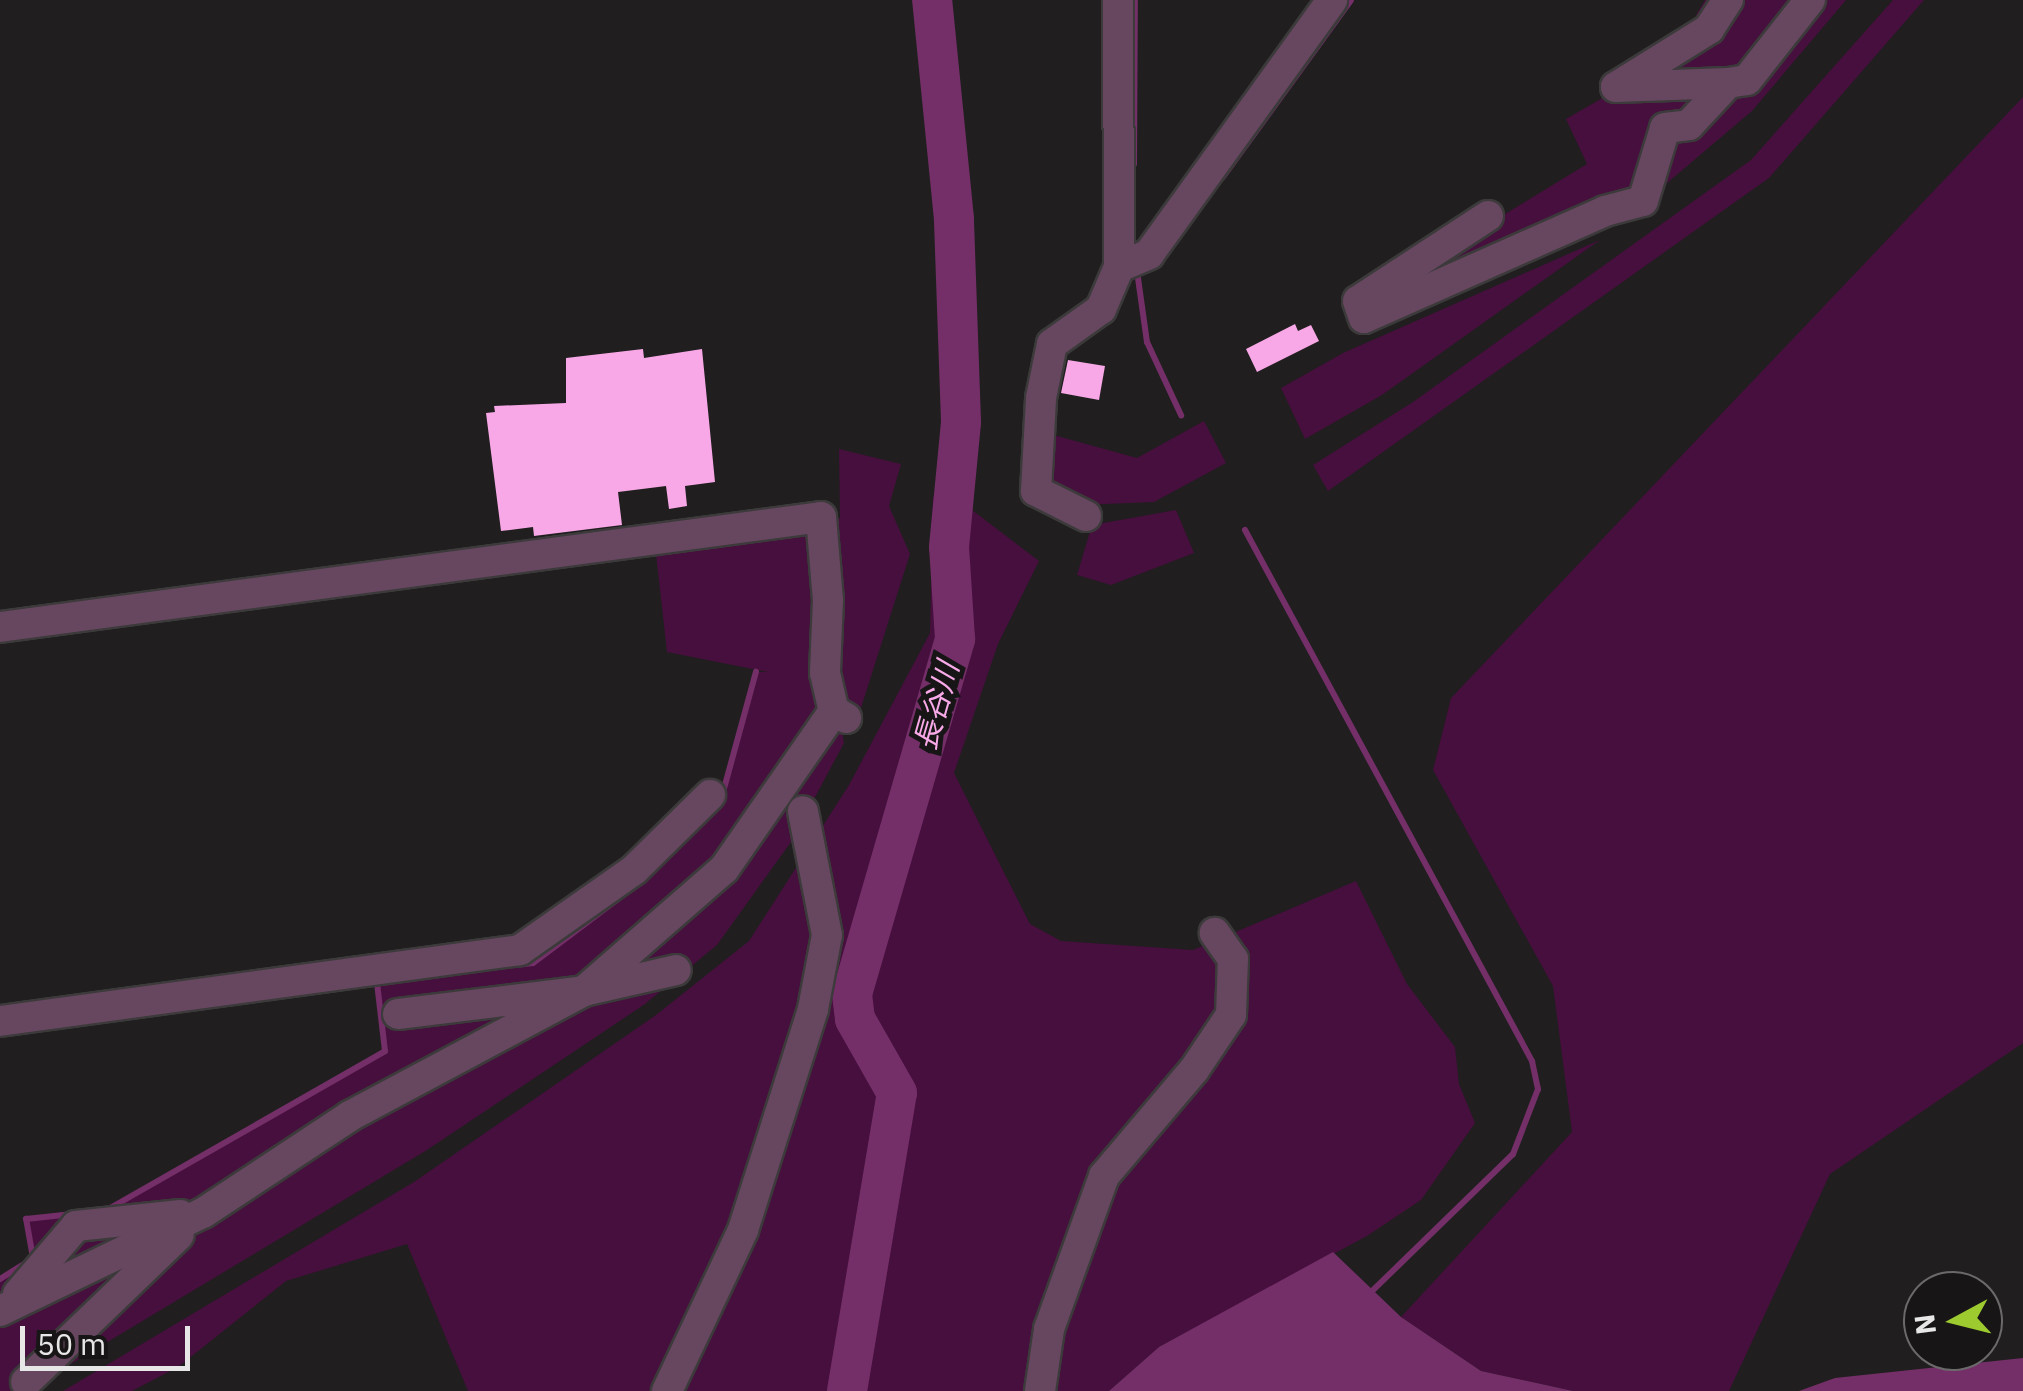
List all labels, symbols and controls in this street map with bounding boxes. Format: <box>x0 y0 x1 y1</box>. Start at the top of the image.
water label: 長谷川 <box>906 658 966 754</box>
north arrow <box>1903 1271 2003 1371</box>
scale bar <box>25 1306 195 1368</box>
text: N <box>1905 1312 1944 1337</box>
text: 50 m <box>37 1324 106 1363</box>

